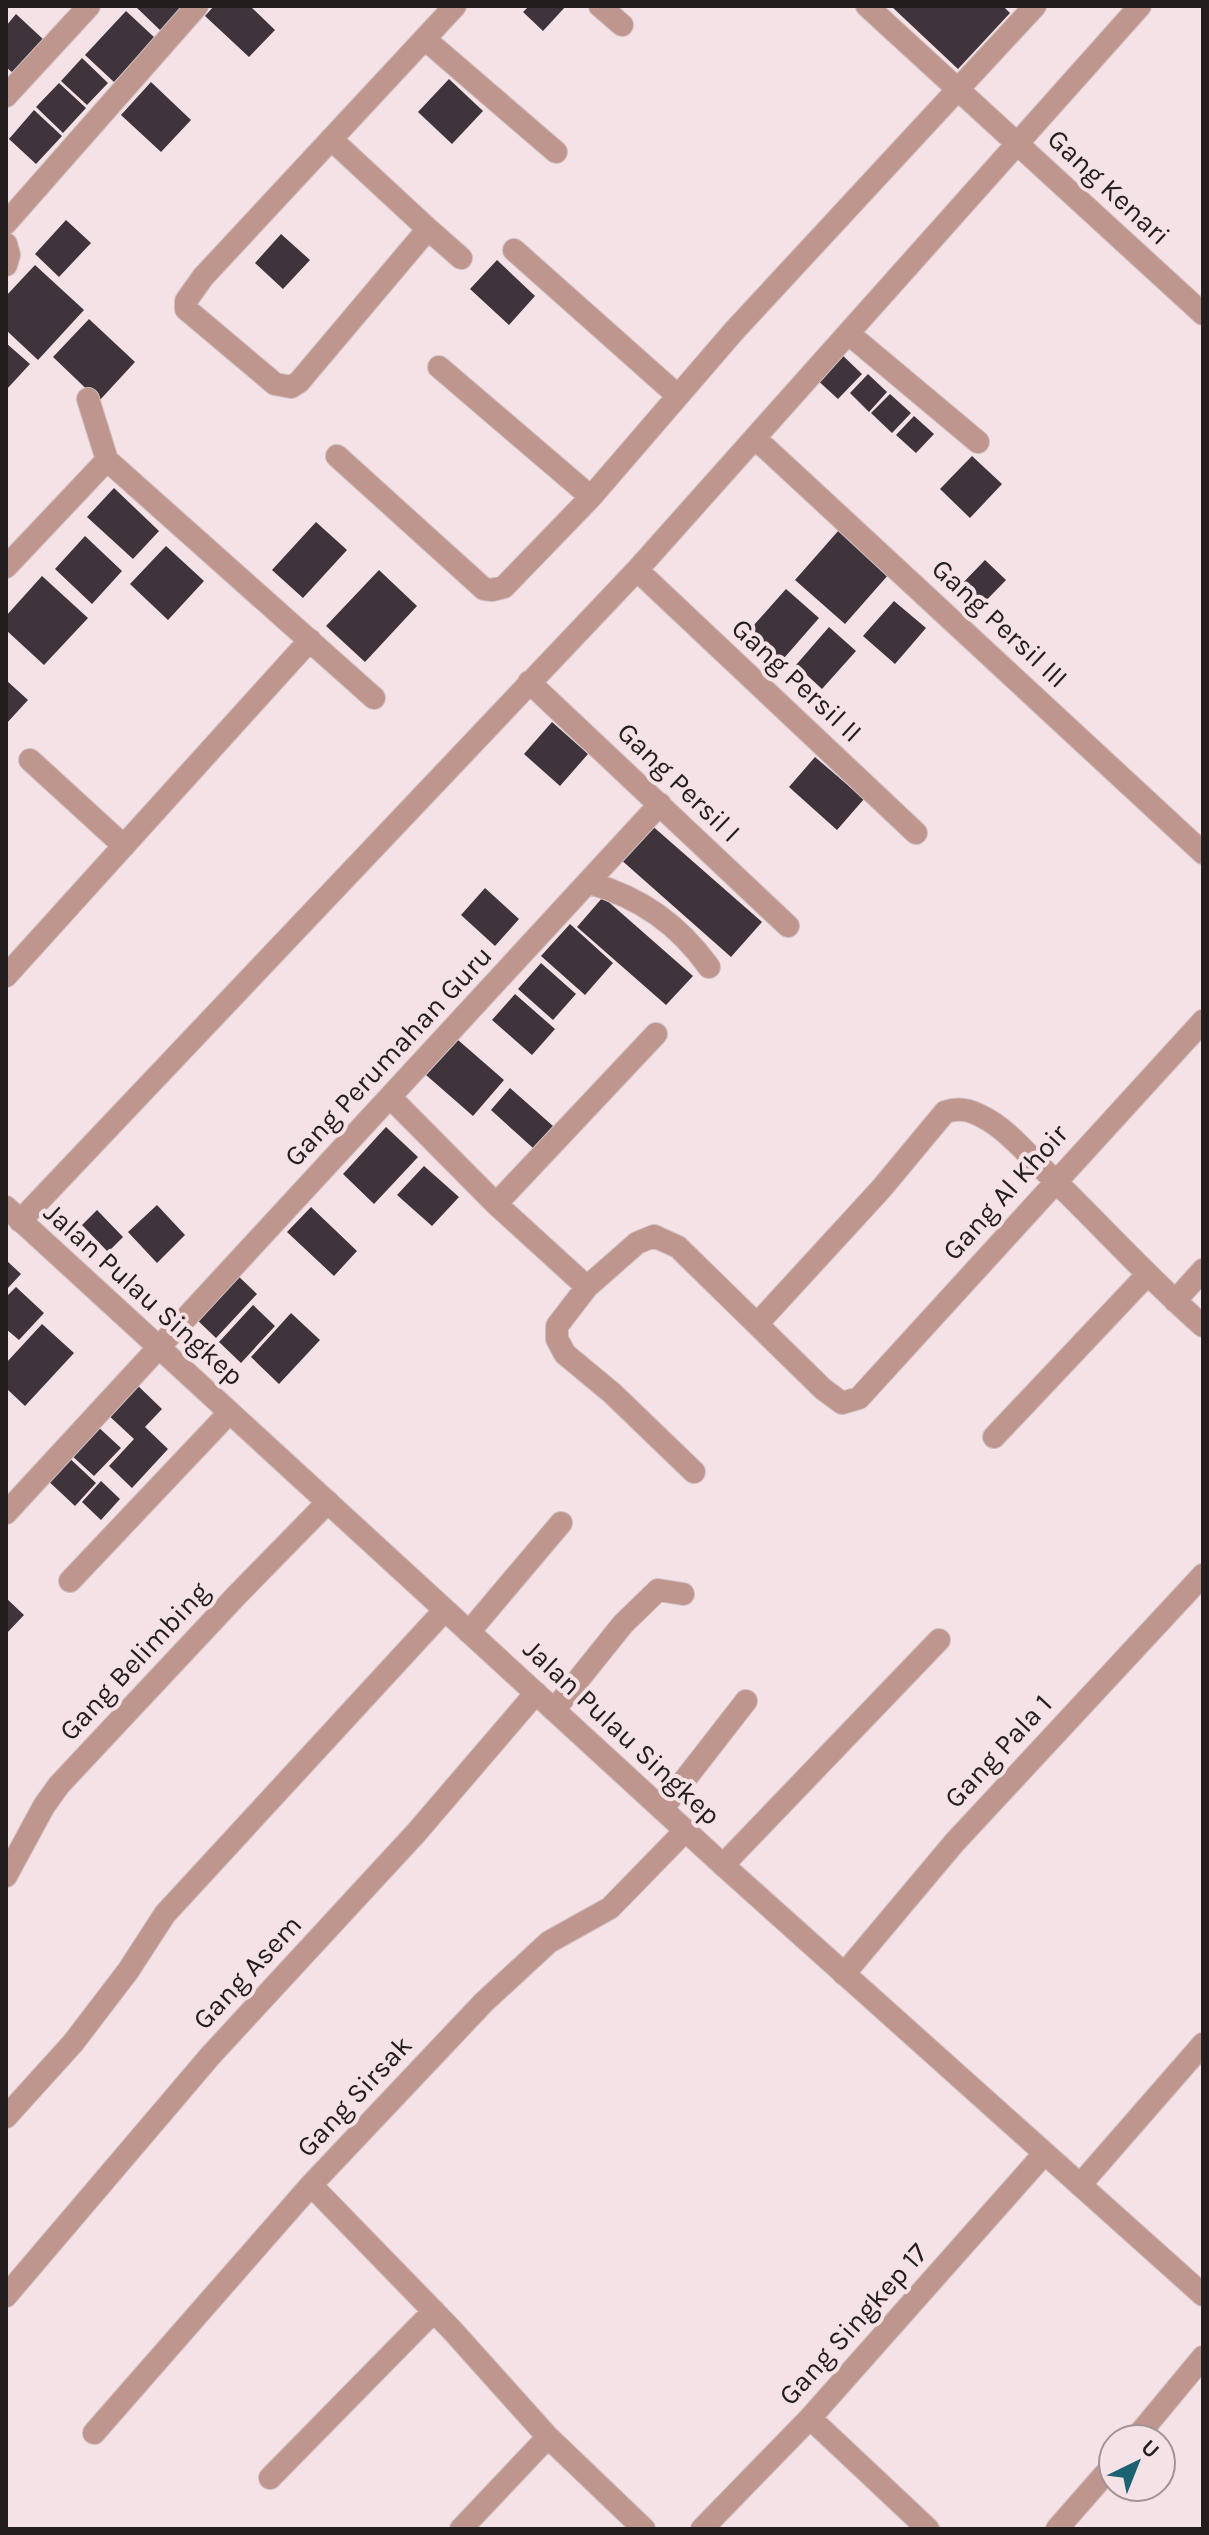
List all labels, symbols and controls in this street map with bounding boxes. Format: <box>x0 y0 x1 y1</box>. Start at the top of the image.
street label: Gang Kenari <box>1041 122 1177 252</box>
street label: Gang Persil III <box>925 552 1075 694</box>
street label: Gang Persil II <box>725 611 869 749</box>
street label: Gang Persil I <box>611 715 747 849</box>
street label: Gang Perumahan Guru <box>277 939 499 1173</box>
street label: Gang Al Khoir <box>936 1117 1075 1267</box>
street label: Jalan Pulau Singkep <box>37 1196 251 1392</box>
street label: Gang Belimbing <box>52 1575 216 1747</box>
street label: Jalan Pulau Singkep <box>517 1632 727 1832</box>
street label: Gang Pala 1 <box>937 1688 1059 1814</box>
street label: Gang Asem <box>186 1908 308 2036</box>
street label: Gang Sirsak <box>289 2028 419 2164</box>
street label: Gang Singkep 17 <box>772 2236 934 2412</box>
north arrow <box>1097 2423 1177 2503</box>
text: U <box>1136 2434 1164 2464</box>

